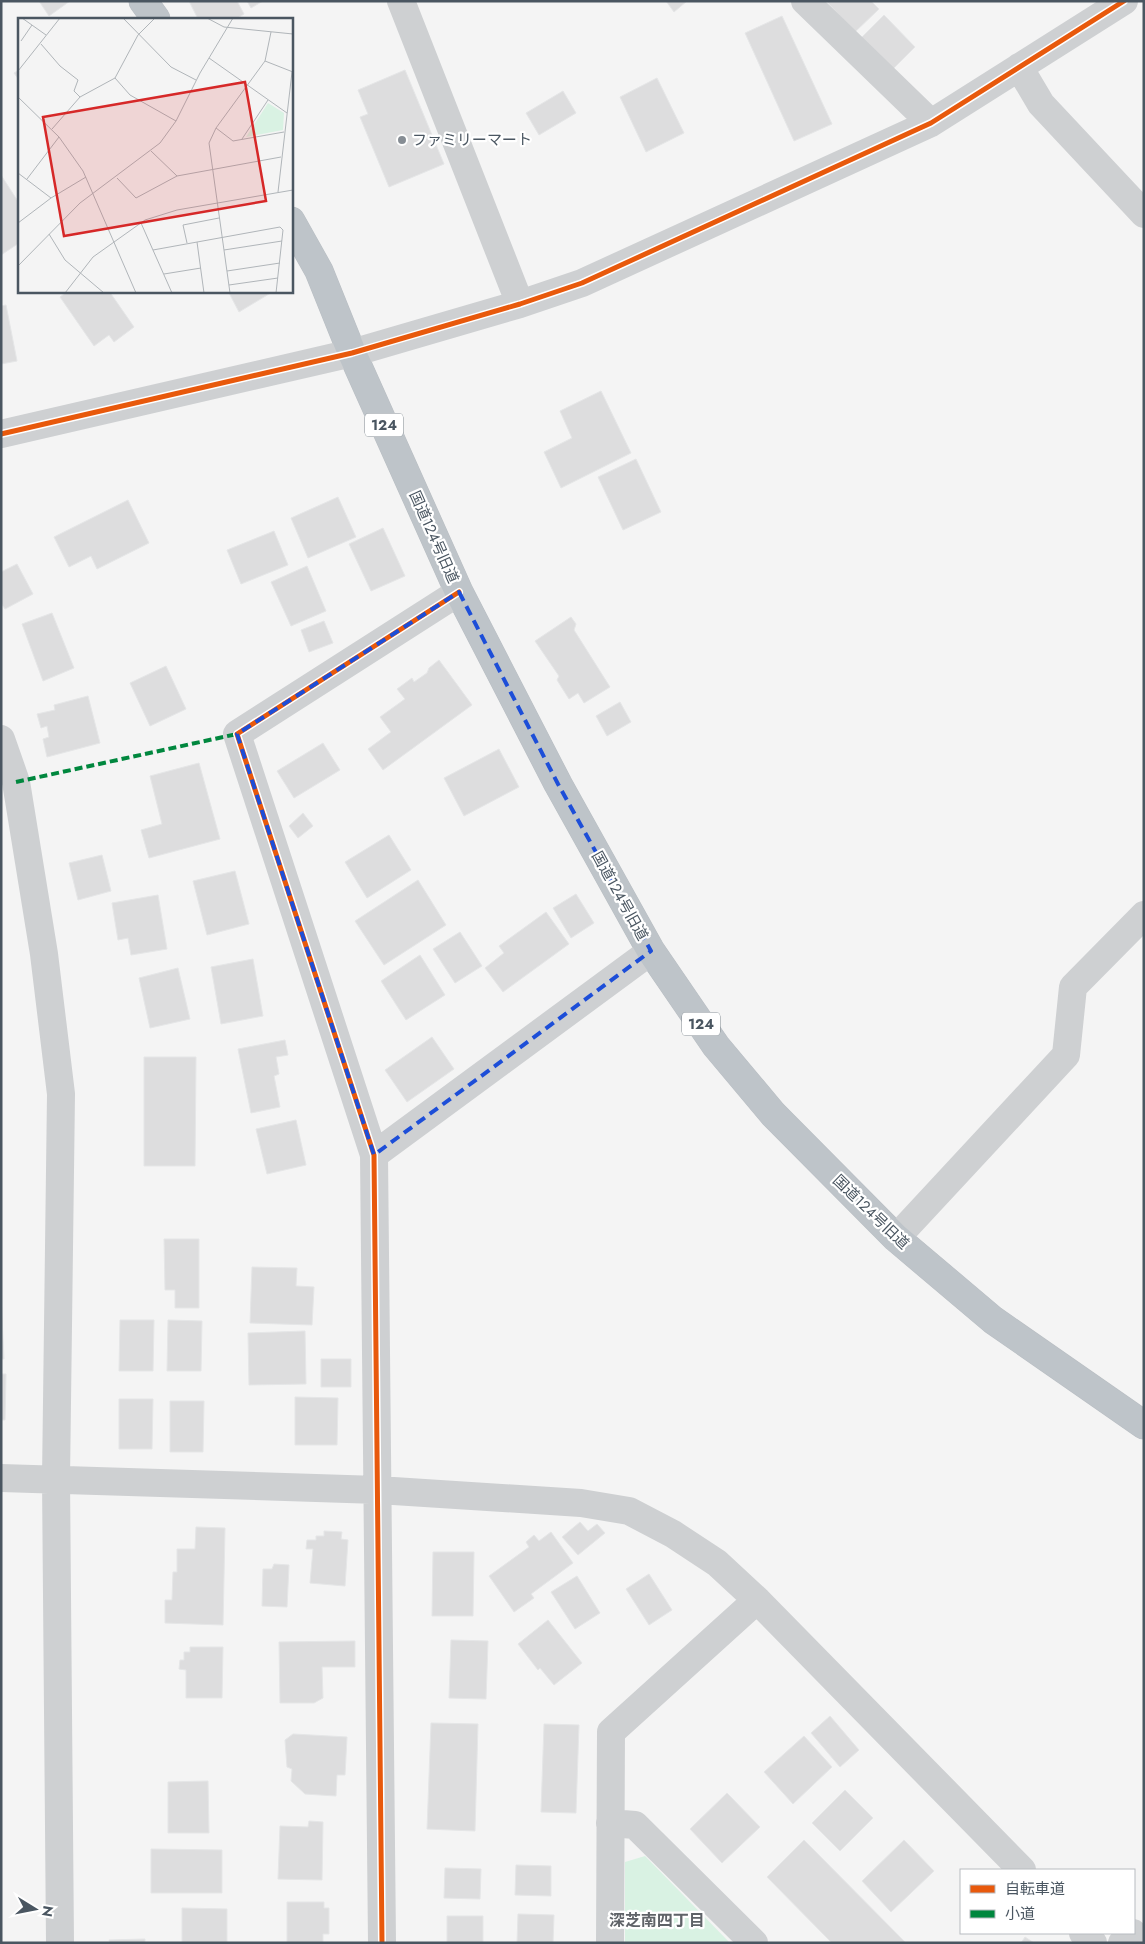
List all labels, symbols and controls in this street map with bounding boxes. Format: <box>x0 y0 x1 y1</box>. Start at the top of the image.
inset map <box>18 18 292 292</box>
place label: ファミリーマート <box>412 129 532 151</box>
marker: ファミリーマート <box>396 134 408 146</box>
road number: 124 <box>365 414 403 436</box>
street label: 国道124号旧道 <box>404 487 464 587</box>
street label: 国道124号旧道 <box>586 847 654 945</box>
road number: 124 <box>682 1012 720 1036</box>
street label: 国道124号旧道 <box>828 1170 914 1254</box>
legend <box>960 1869 1135 1934</box>
text: 自転車道 <box>1005 1878 1065 1900</box>
north arrow <box>10 1884 60 1934</box>
text: 小道 <box>1005 1903 1035 1925</box>
text: N <box>37 1904 59 1918</box>
district label: 深芝南四丁目 <box>609 1909 705 1932</box>

